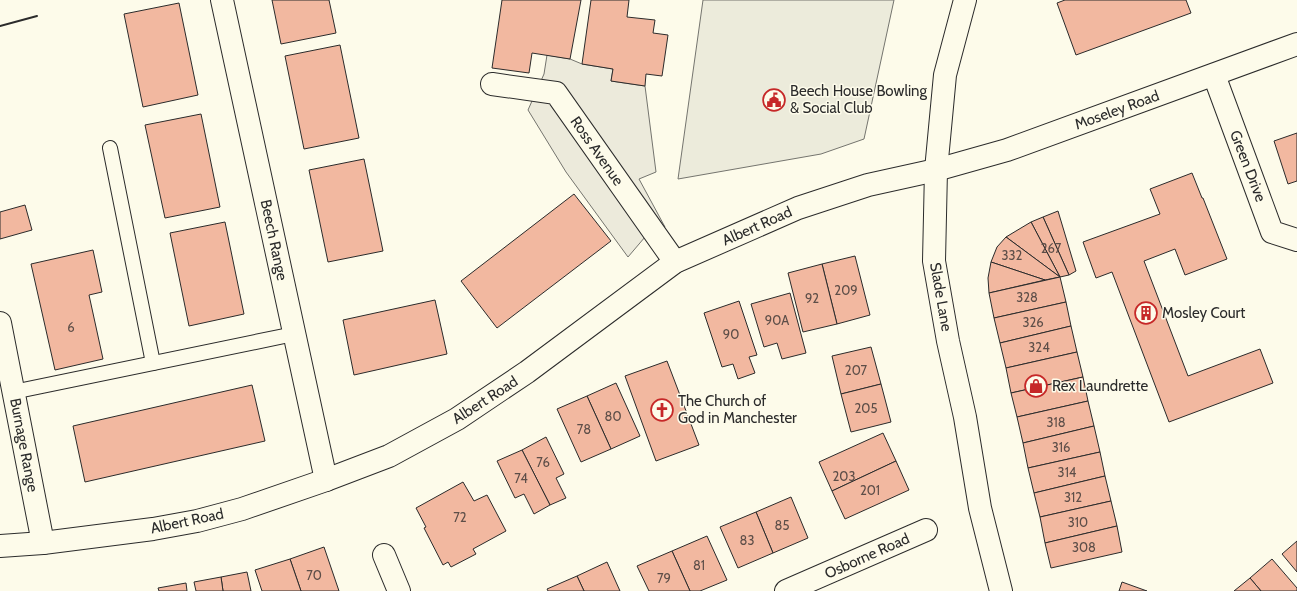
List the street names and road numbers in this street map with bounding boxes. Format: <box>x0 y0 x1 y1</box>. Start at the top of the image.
street label: Moseley Road <box>1072 86 1162 134</box>
street label: Ross Avenue <box>567 113 628 189</box>
street label: Green Drive <box>1226 128 1270 205</box>
street label: Beech Range <box>257 198 291 282</box>
street label: Albert Road <box>719 203 795 249</box>
street label: Slade Lane <box>926 261 956 333</box>
street label: Albert Road <box>449 372 521 428</box>
street label: Burnage Range <box>6 397 42 494</box>
street label: Albert Road <box>149 504 225 538</box>
street label: Osborne Road <box>822 529 912 583</box>

